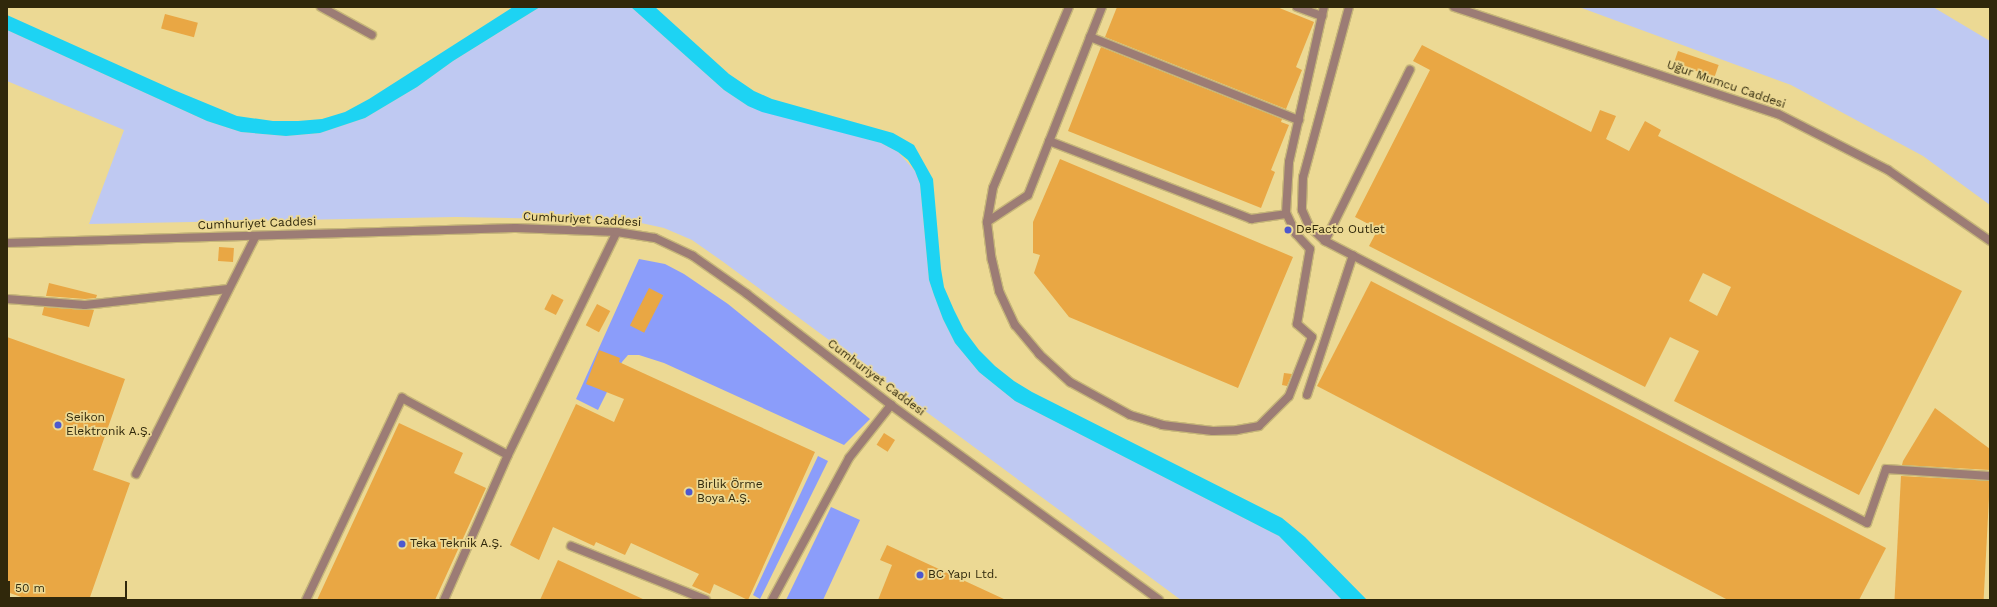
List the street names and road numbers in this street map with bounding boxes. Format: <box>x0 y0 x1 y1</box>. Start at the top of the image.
street label: Uğur Mumcu Caddesi <box>1665 58 1787 112</box>
street label: Cumhuriyet Caddesi <box>522 210 642 230</box>
street label: Cumhuriyet Caddesi <box>198 215 316 233</box>
street label: Cumhuriyet Caddesi <box>824 337 928 419</box>

